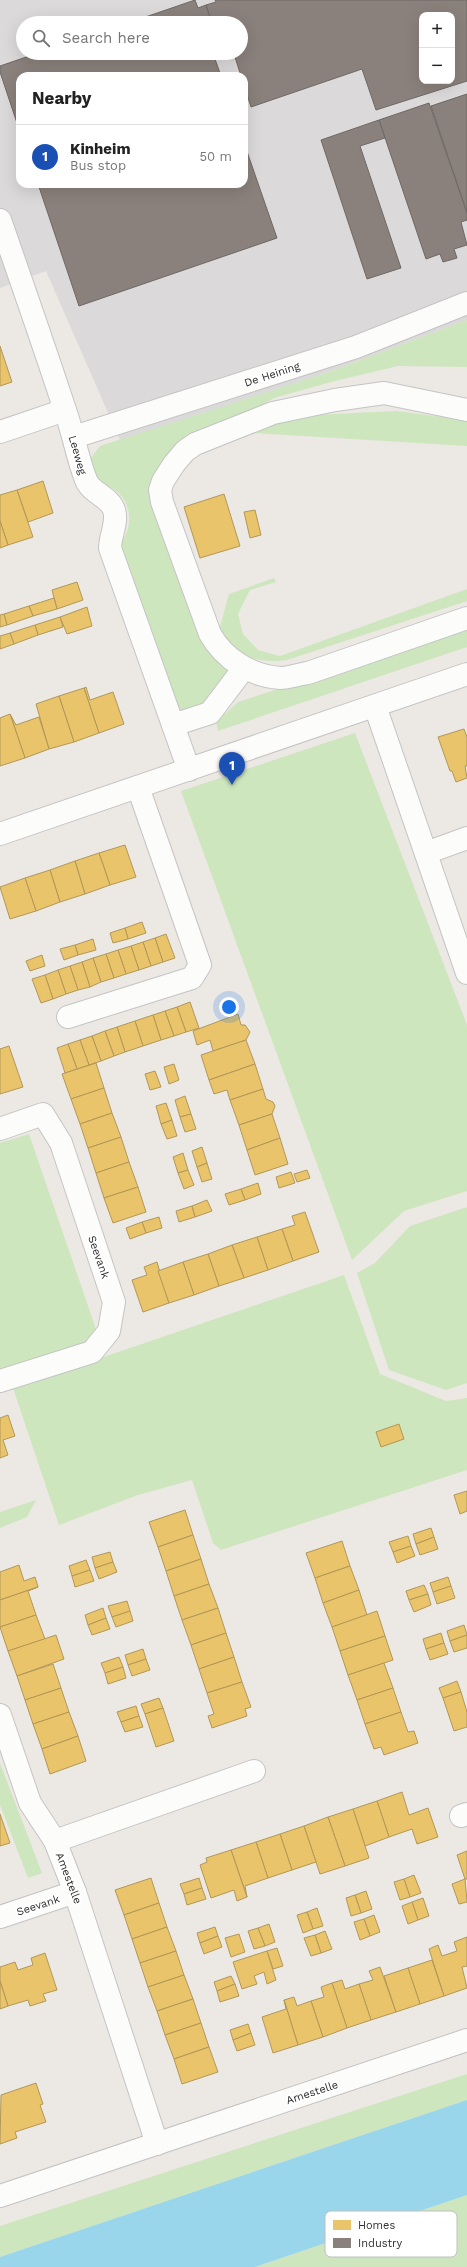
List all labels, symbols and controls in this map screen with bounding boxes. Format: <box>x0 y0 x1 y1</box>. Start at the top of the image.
map controls <box>419 12 455 84</box>
button: + <box>419 12 455 48</box>
search box <box>16 16 248 60</box>
icon: search <box>30 27 52 49</box>
text: Search here <box>62 29 150 47</box>
button: − <box>419 48 455 84</box>
text: Nearby <box>32 88 91 108</box>
text: Kinheim <box>70 140 131 158</box>
text: 1 <box>42 149 48 164</box>
text: 50 m <box>200 149 232 164</box>
text: Bus stop <box>70 158 126 173</box>
street label: De Heining <box>243 359 302 390</box>
street label: Leeweg <box>66 434 89 476</box>
pin: 1 <box>219 752 245 785</box>
your location <box>219 997 239 1017</box>
street label: Seevank <box>85 1234 112 1280</box>
street label: Amestelle <box>53 1851 84 1906</box>
street label: Seevank <box>15 1892 61 1919</box>
street label: Amestelle <box>285 2078 340 2107</box>
legend <box>325 2211 457 2257</box>
text: Homes <box>358 2219 395 2232</box>
text: Industry <box>358 2237 403 2250</box>

